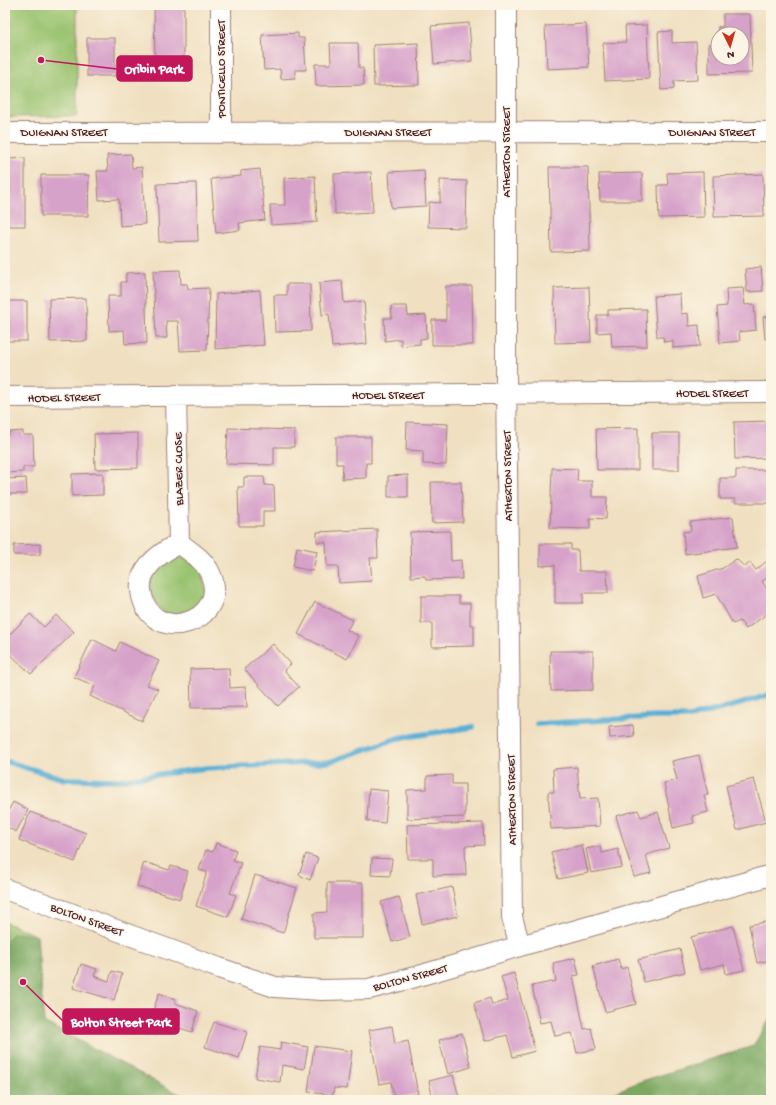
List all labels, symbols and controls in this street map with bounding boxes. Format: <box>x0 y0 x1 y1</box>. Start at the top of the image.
street label: PONTICELLO STREET <box>216 19 230 119</box>
north arrow <box>710 26 750 66</box>
text: N <box>727 48 735 60</box>
callout: Oribin Park <box>117 56 192 81</box>
text: Oribin Park <box>125 63 186 78</box>
street label: ATHERTON STREET <box>501 105 515 197</box>
street label: DUIGNAN STREET <box>20 127 109 141</box>
street label: DUIGNAN STREET <box>344 127 433 141</box>
street label: DUIGNAN STREET <box>668 127 757 141</box>
street label: HODEL STREET <box>676 388 750 402</box>
street label: HODEL STREET <box>352 390 426 404</box>
street label: HODEL STREET <box>28 391 102 407</box>
street label: ATHERTON STREET <box>501 429 517 522</box>
street label: BLAZER CLOSE <box>172 432 188 507</box>
street label: ATHERTON STREET <box>505 753 521 846</box>
street label: BOLTON STREET <box>47 901 126 941</box>
street label: BOLTON STREET <box>371 962 451 996</box>
callout: Bolton Street Park <box>63 1009 179 1034</box>
text: Bolton Street Park <box>70 1016 173 1031</box>

